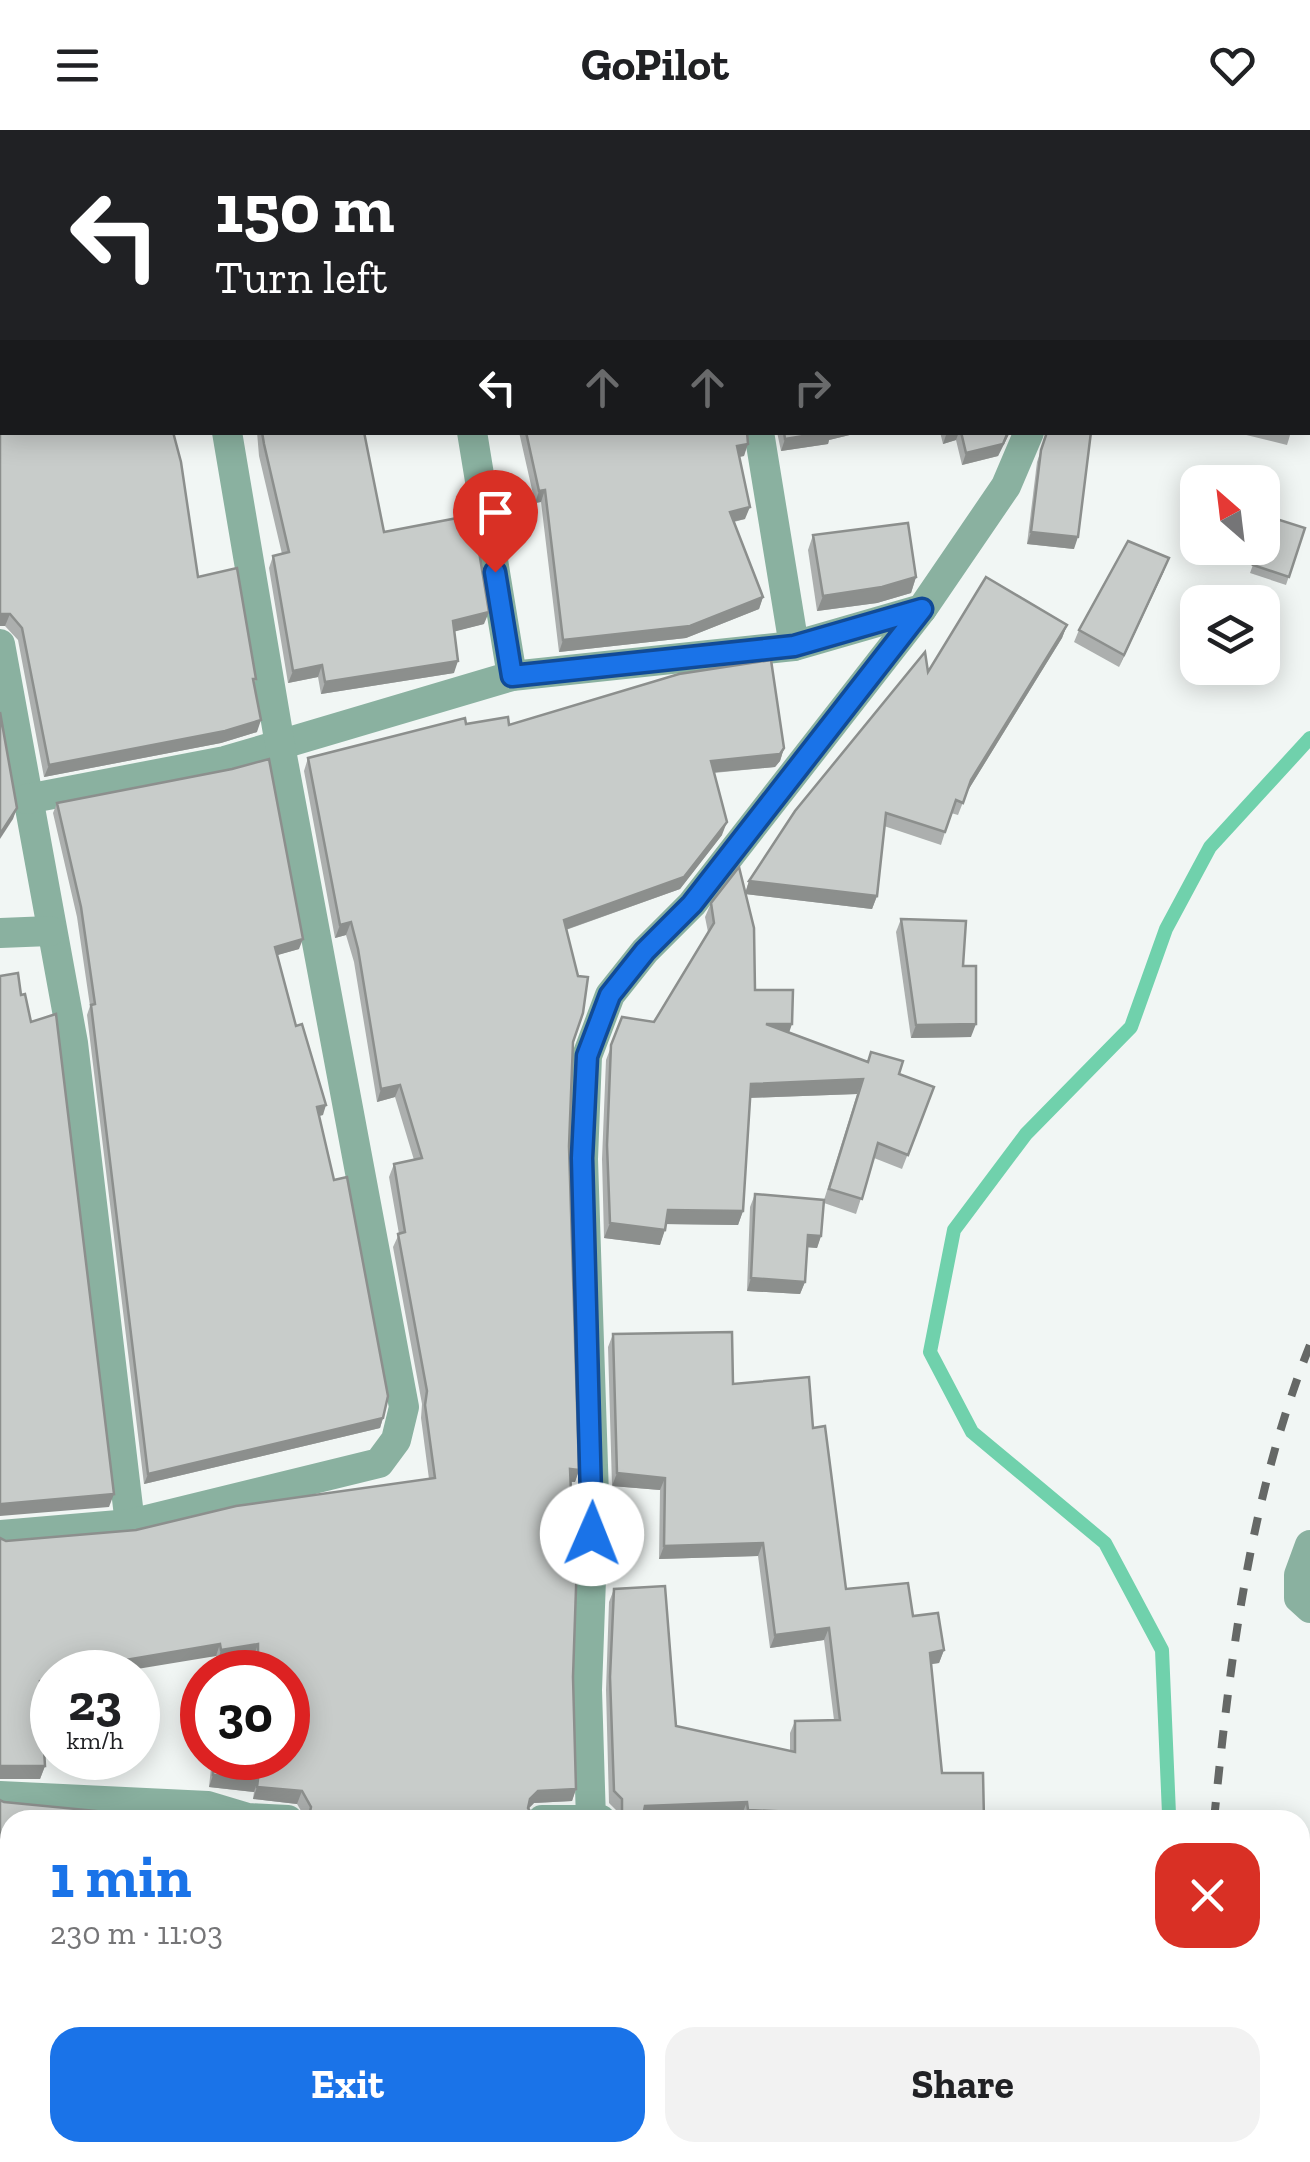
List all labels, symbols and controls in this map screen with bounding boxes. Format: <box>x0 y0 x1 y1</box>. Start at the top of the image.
icon: menu <box>50 38 105 93</box>
text: GoPilot <box>581 38 729 92</box>
icon: heart <box>1205 38 1260 93</box>
text: 150 m <box>215 166 395 250</box>
icon: left <box>50 170 180 300</box>
text: Turn left <box>215 251 387 305</box>
icon: left <box>470 360 525 415</box>
icon: ahead <box>575 360 630 415</box>
icon: ahead <box>680 360 735 415</box>
icon: right <box>785 360 840 415</box>
north arrow <box>1180 465 1280 565</box>
map controls <box>1180 465 1280 685</box>
pin <box>453 470 538 573</box>
icon: arrive <box>468 485 523 540</box>
button: layers <box>1180 585 1280 685</box>
position arrow <box>540 1482 644 1586</box>
speed limit sign: 30 <box>180 1650 310 1780</box>
text: 23 <box>68 1673 122 1733</box>
text: km/h <box>66 1725 124 1755</box>
text: 1 min <box>50 1840 192 1912</box>
button: close <box>1155 1843 1260 1948</box>
text: 230 m · 11:03 <box>50 1914 223 1952</box>
button: Exit <box>50 2027 645 2142</box>
button: Share <box>665 2027 1260 2142</box>

